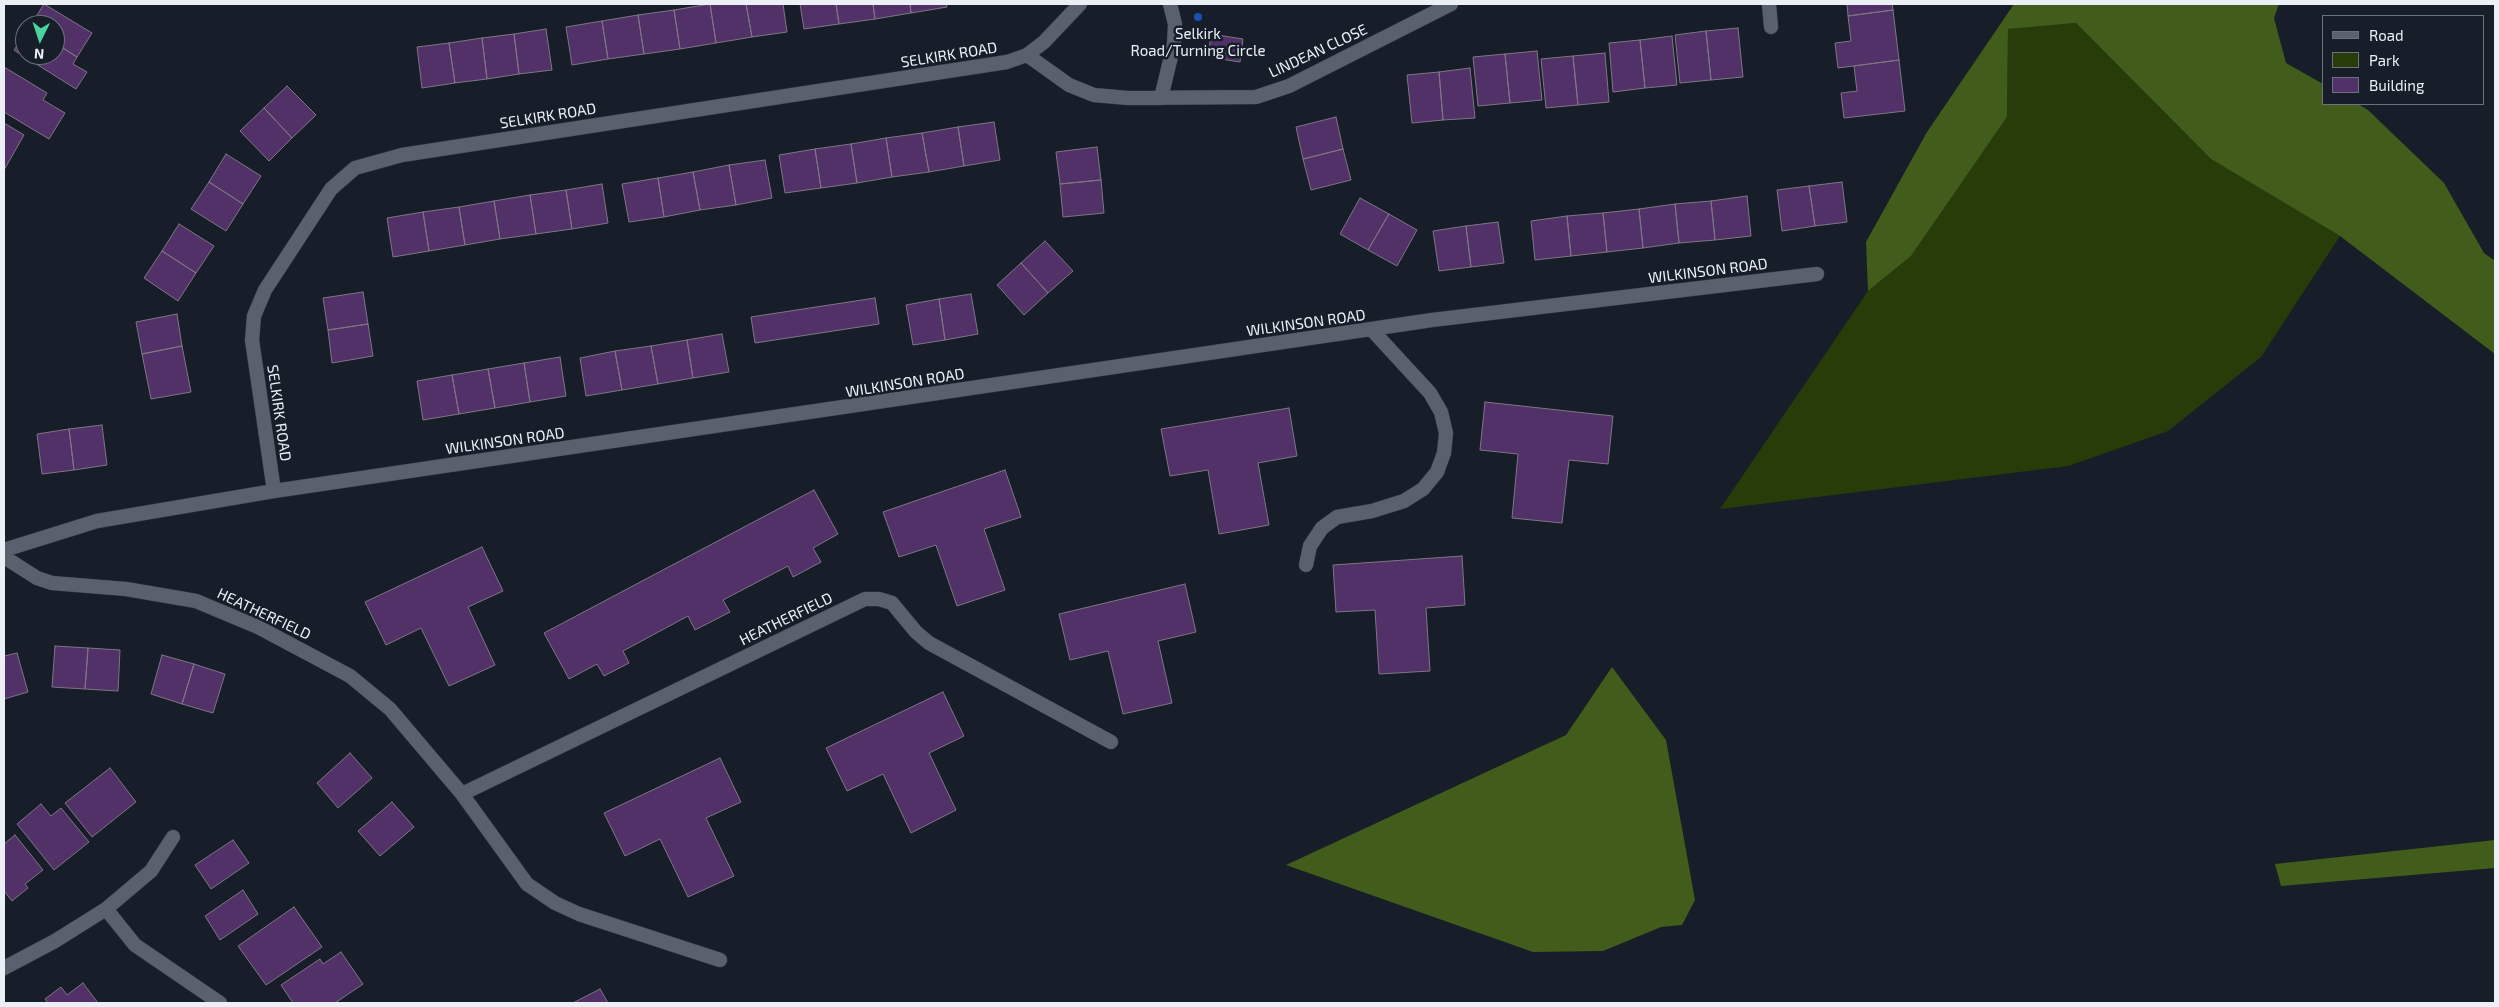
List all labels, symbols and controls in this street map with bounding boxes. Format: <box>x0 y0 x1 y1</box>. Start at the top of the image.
marker: Selkirk Road/Turning Circle <box>1192 11 1204 23</box>
north arrow <box>15 15 65 65</box>
legend <box>2322 15 2484 105</box>
street label: LINDEAN CLOSE <box>1266 20 1370 82</box>
place label: Selkirk Road/Turning Circle <box>1130 25 1266 60</box>
text: Road <box>2369 26 2404 44</box>
street label: SELKIRK ROAD <box>900 38 998 72</box>
text: N <box>33 46 45 63</box>
text: Park <box>2369 51 2400 69</box>
text: Building <box>2369 76 2424 94</box>
street label: SELKIRK ROAD <box>499 99 597 133</box>
street label: WILKINSON ROAD <box>1647 255 1769 287</box>
street label: WILKINSON ROAD <box>1245 306 1367 340</box>
street label: SELKIRK ROAD <box>263 364 295 462</box>
street label: WILKINSON ROAD <box>844 365 966 401</box>
street label: WILKINSON ROAD <box>444 424 566 458</box>
street label: HEATHERFIELD <box>214 584 314 644</box>
street label: HEATHERFIELD <box>737 589 835 649</box>

